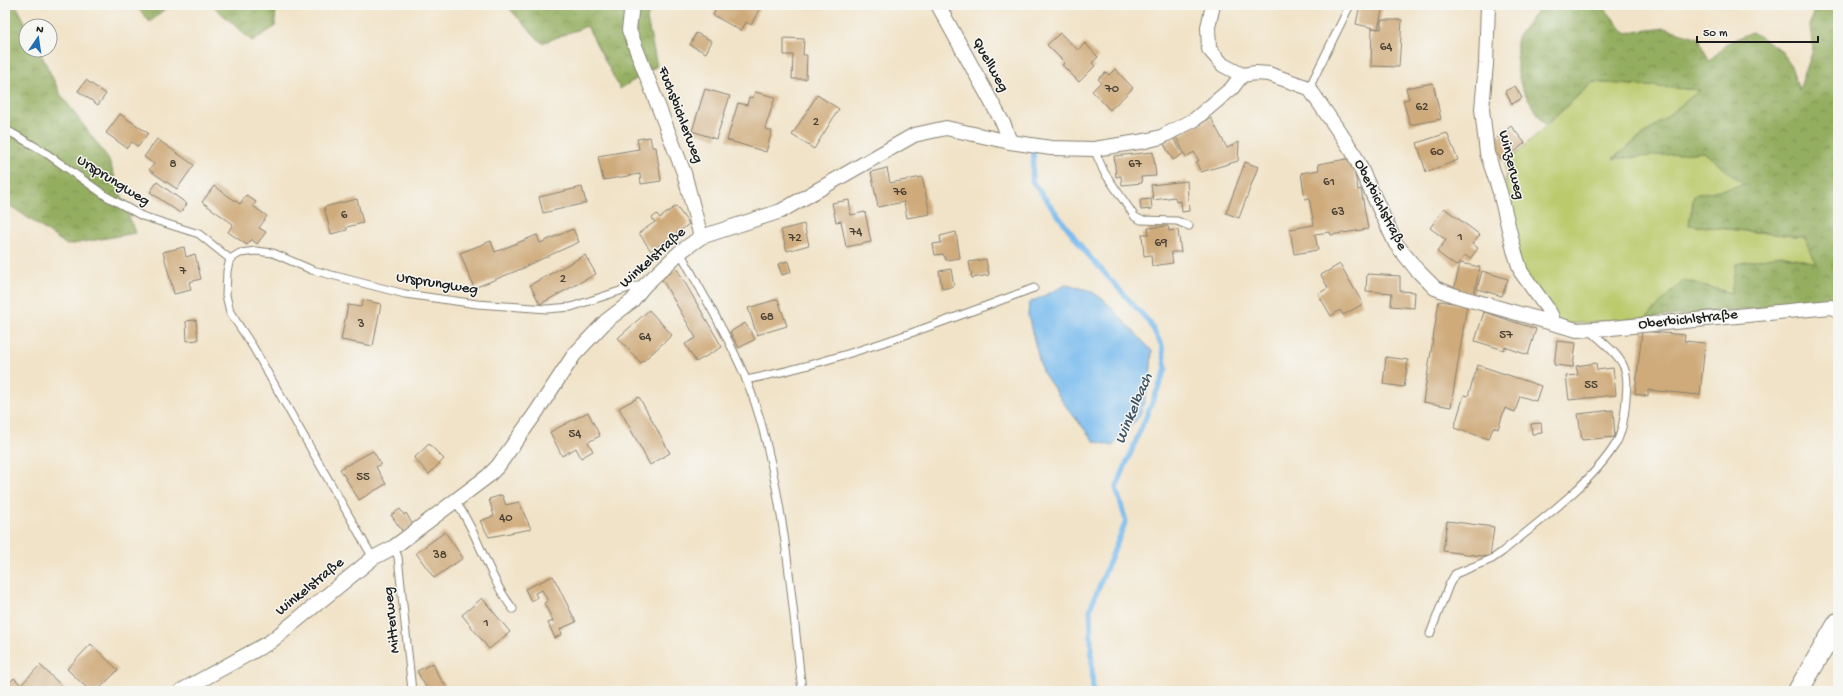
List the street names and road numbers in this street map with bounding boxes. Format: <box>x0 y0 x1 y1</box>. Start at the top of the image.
street label: Quellweg <box>968 35 1012 95</box>
street label: Fuchsbichlerweg <box>653 63 707 166</box>
street label: Winzerweg <box>1494 129 1528 201</box>
street label: Ursprungweg <box>73 151 153 211</box>
street label: Oberbichlstraße <box>1349 156 1411 254</box>
street label: Winkelstraße <box>616 223 690 292</box>
street label: Ursprungweg <box>395 269 479 299</box>
street label: Oberbichlstraße <box>1637 306 1739 334</box>
street label: Winkelstraße <box>272 554 348 620</box>
street label: Mitterweg <box>380 586 404 654</box>

